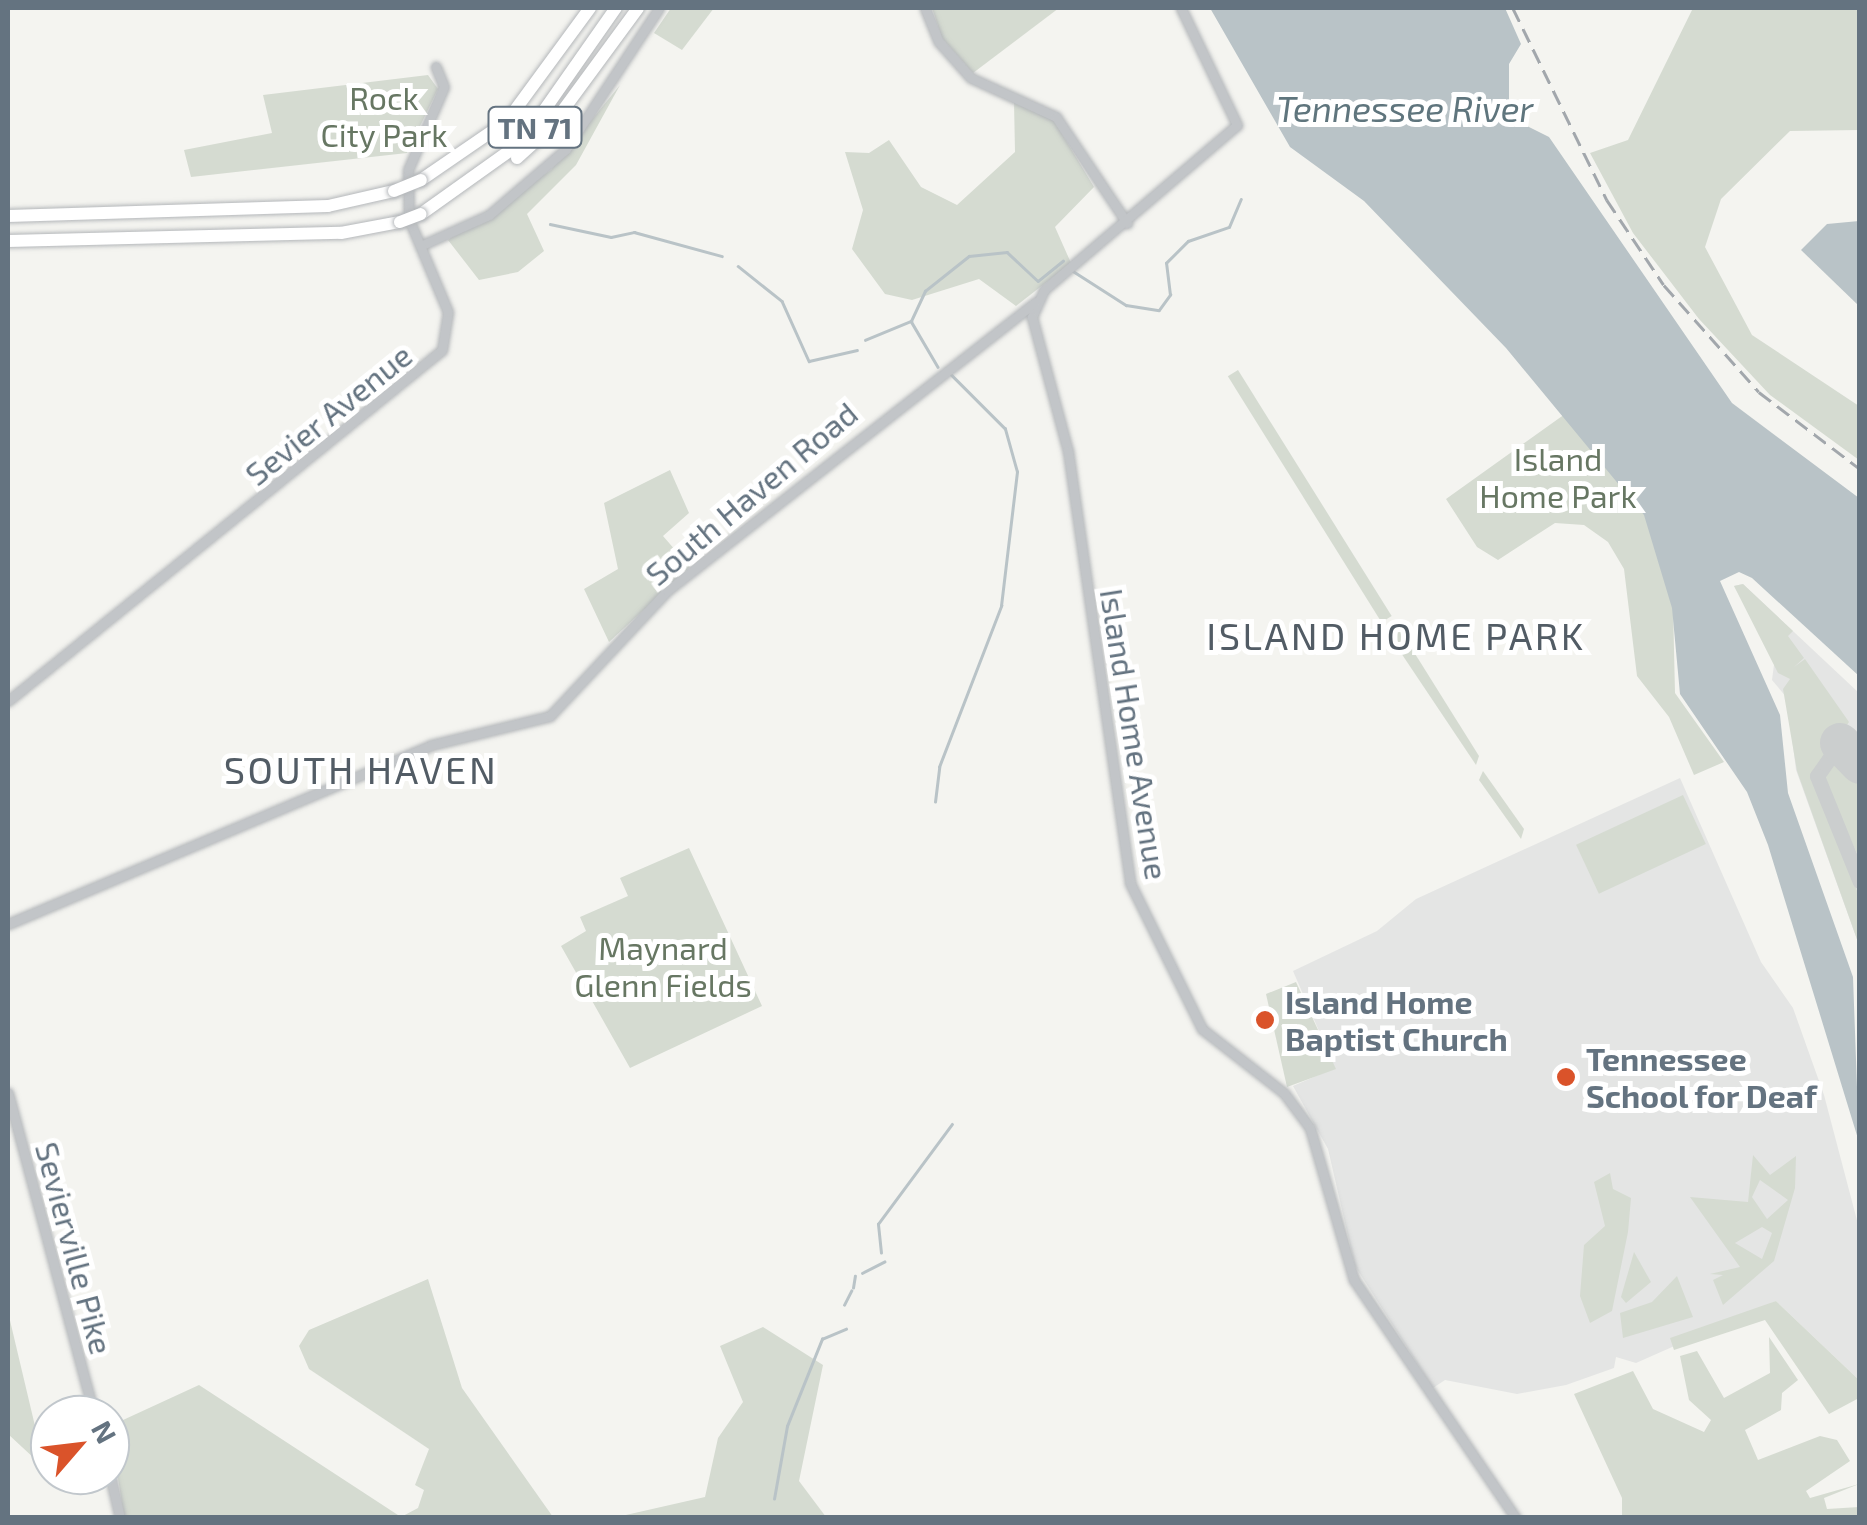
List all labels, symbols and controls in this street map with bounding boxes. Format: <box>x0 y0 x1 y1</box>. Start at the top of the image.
park label: Rock City Park <box>320 79 448 154</box>
water label: Tennessee River <box>1277 87 1533 129</box>
road number: TN 71 <box>488 102 582 152</box>
street label: Sevier Avenue <box>237 335 419 493</box>
street label: South Haven Road <box>637 393 865 593</box>
park label: Island Home Park <box>1479 440 1637 515</box>
street label: Island Home Avenue <box>1093 585 1177 883</box>
district label: ISLAND HOME PARK <box>1206 613 1586 659</box>
district label: SOUTH HAVEN <box>224 747 498 793</box>
park label: Maynard Glenn Fields <box>574 929 752 1004</box>
place label: Island Home Baptist Church <box>1285 983 1508 1058</box>
marker: Island Home Baptist Church <box>1254 1009 1276 1031</box>
place label: Tennessee School for Deaf <box>1586 1040 1819 1115</box>
marker: Tennessee School for Deaf <box>1555 1066 1577 1088</box>
street label: Sevierville Pike <box>28 1138 122 1358</box>
north arrow <box>30 1395 130 1495</box>
text: N <box>85 1415 124 1449</box>

